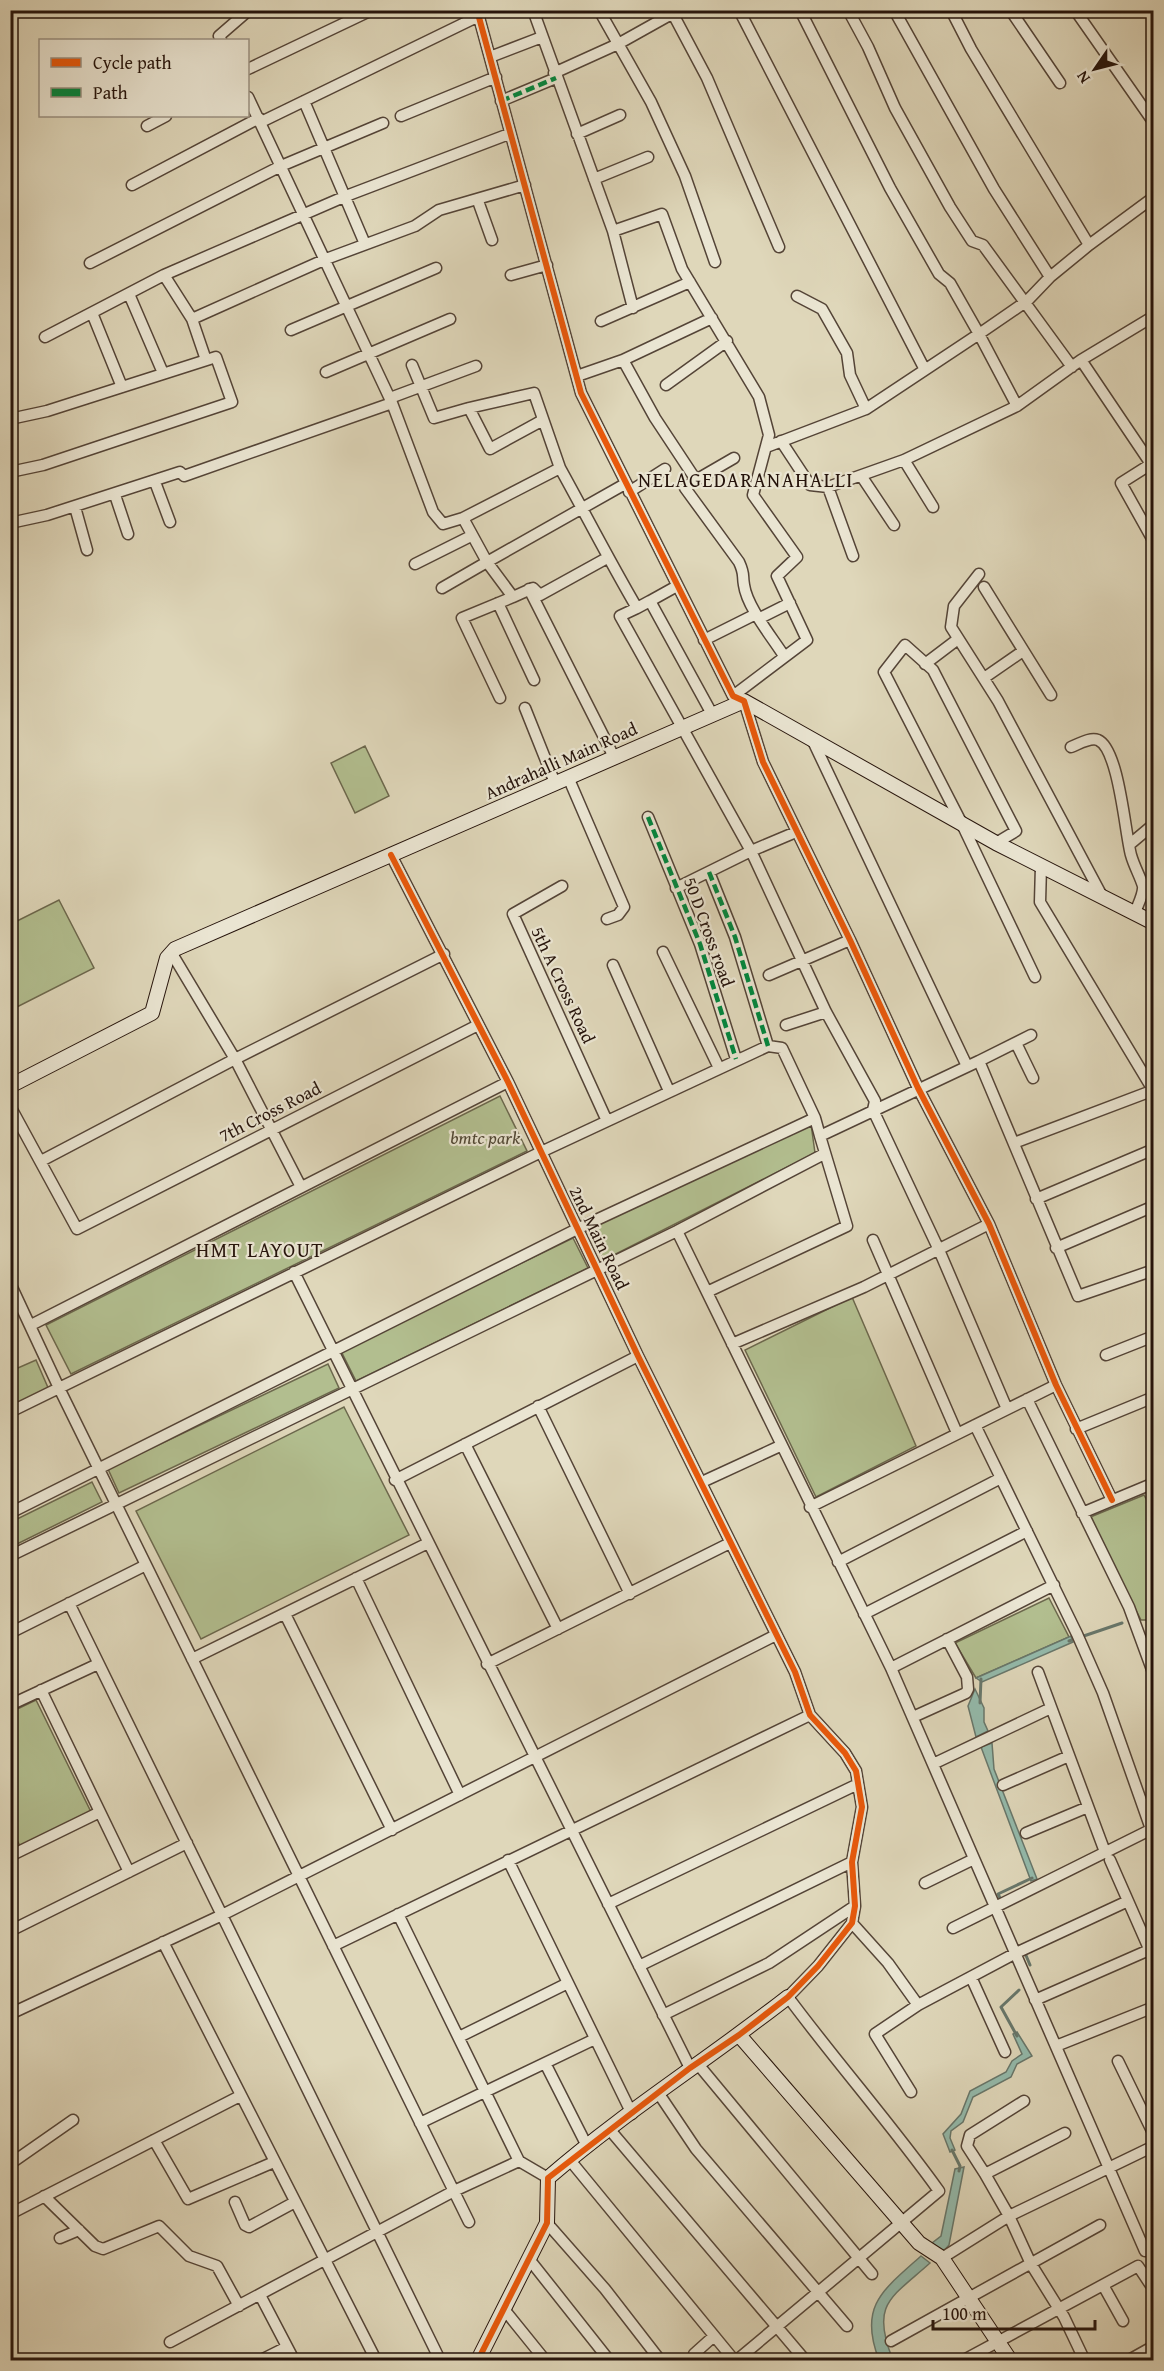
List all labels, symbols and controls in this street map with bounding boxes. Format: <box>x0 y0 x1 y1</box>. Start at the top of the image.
legend <box>39 39 249 117</box>
north arrow <box>1065 39 1125 99</box>
text: Cycle path <box>93 49 172 76</box>
text: N <box>1070 66 1096 89</box>
text: Path <box>93 79 128 106</box>
district label: NELAGEDARANAHALLI <box>638 465 854 494</box>
street label: Andrahalli Main Road <box>480 715 642 806</box>
street label: 50 D Cross road <box>677 873 742 991</box>
street label: 5th A Cross Road <box>525 922 602 1048</box>
street label: 7th Cross Road <box>214 1074 326 1149</box>
park label: bmtc park <box>450 1124 521 1151</box>
street label: 2nd Main Road <box>563 1181 636 1295</box>
district label: HMT LAYOUT <box>196 1235 324 1264</box>
scale bar <box>933 2293 1095 2331</box>
text: 100 m <box>942 2300 987 2327</box>

